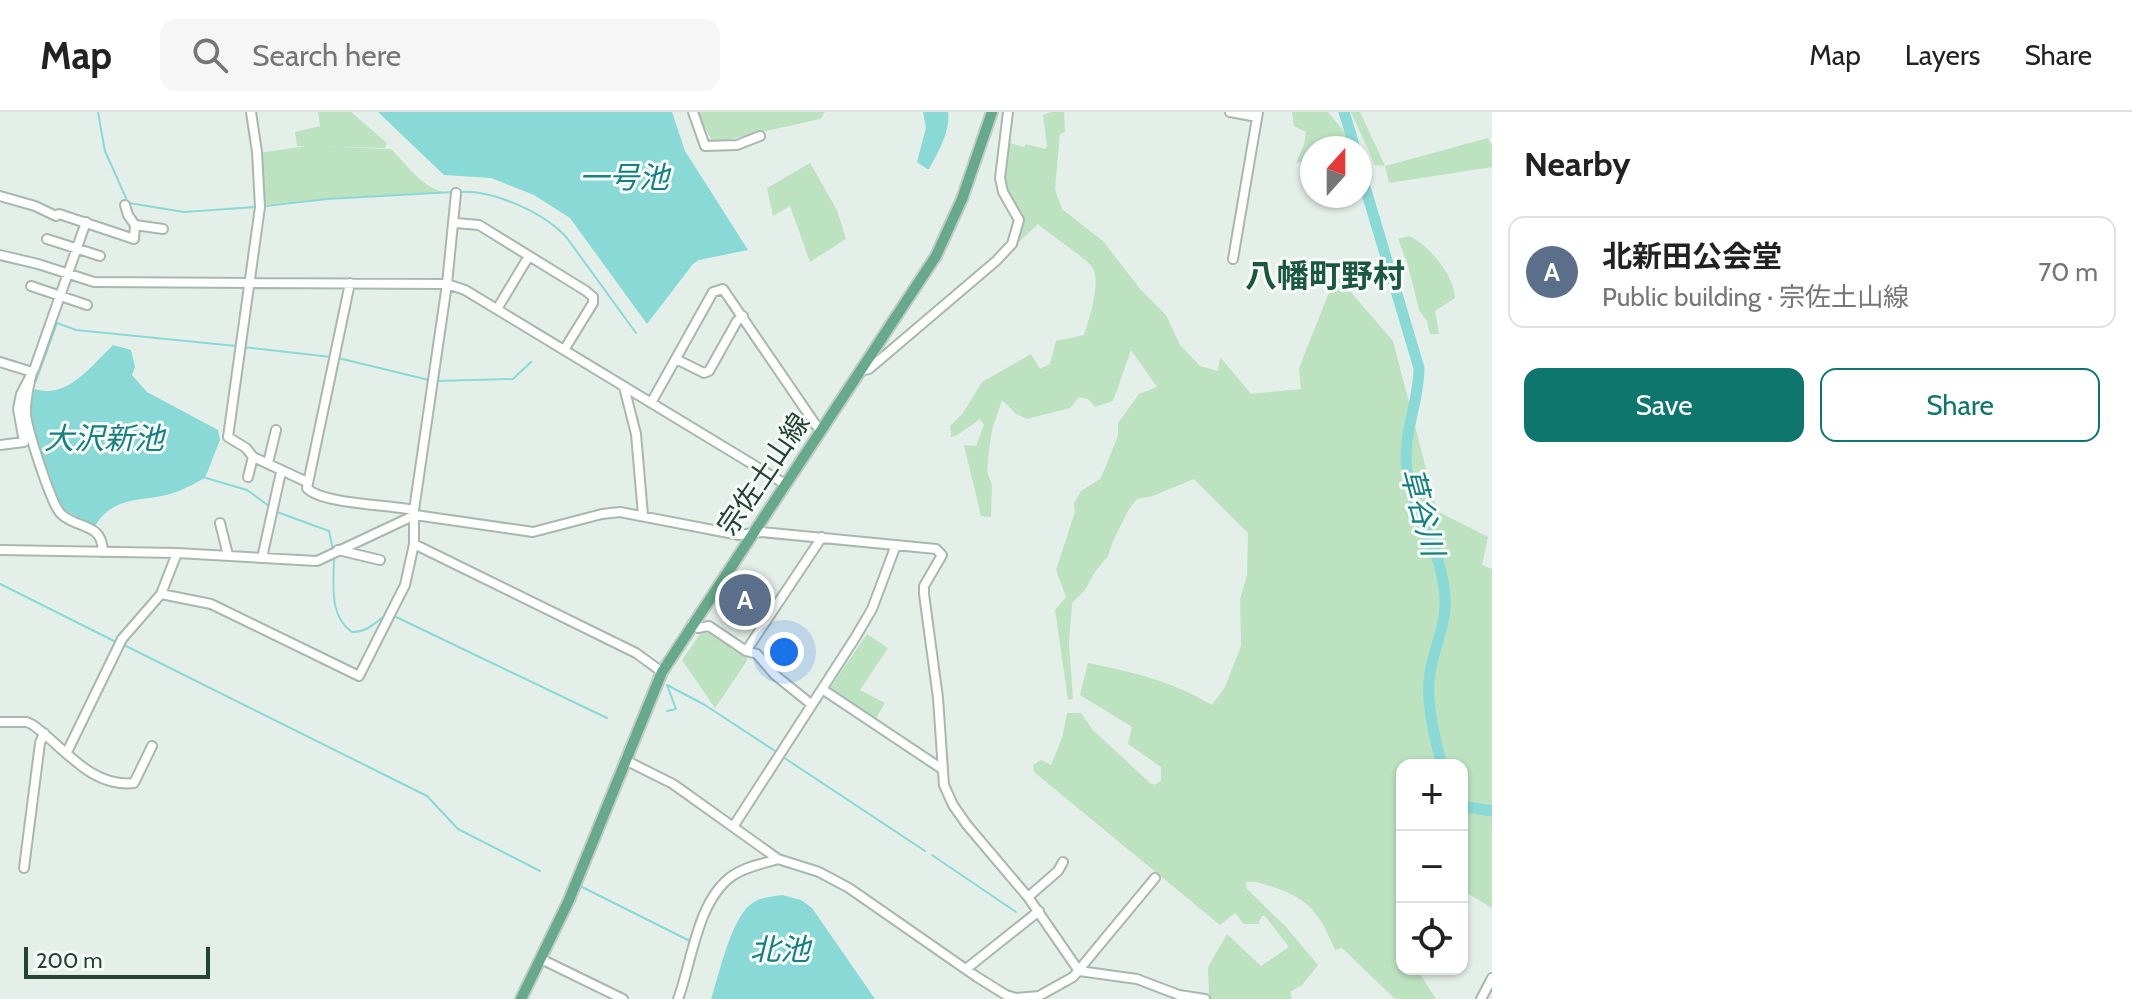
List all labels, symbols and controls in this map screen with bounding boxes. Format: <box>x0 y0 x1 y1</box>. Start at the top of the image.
search box <box>160 19 720 91</box>
text: Map <box>40 32 112 79</box>
icon: search <box>188 33 232 77</box>
text: Search here <box>252 37 401 74</box>
text: Map <box>1809 38 1861 72</box>
text: Layers <box>1905 38 1980 72</box>
text: Share <box>2024 38 2092 72</box>
north arrow <box>1300 136 1372 208</box>
text: Nearby <box>1524 143 1631 185</box>
water label: 一号池 <box>579 159 672 196</box>
text: 北新田公会堂 <box>1602 238 1782 275</box>
district label: 八幡町野村 <box>1245 256 1405 295</box>
text: A <box>1544 256 1560 288</box>
text: 70 m <box>2038 256 2098 288</box>
text: Public building · 宗佐土山線 <box>1602 281 1909 313</box>
button: Save <box>1524 368 1804 442</box>
button: Share <box>1820 368 2100 442</box>
street label: 宗佐土山線 <box>710 406 816 542</box>
water label: 大沢新池 <box>44 420 167 457</box>
water label: 草谷川 <box>1393 464 1453 563</box>
pin: A <box>719 570 771 630</box>
your location <box>764 632 804 672</box>
map controls <box>1396 759 1468 975</box>
button: + <box>1396 759 1468 831</box>
button: − <box>1396 831 1468 903</box>
button: locate <box>1396 903 1468 975</box>
water label: 北池 <box>750 931 813 968</box>
scale bar <box>24 943 210 979</box>
text: 200 m <box>36 947 102 974</box>

